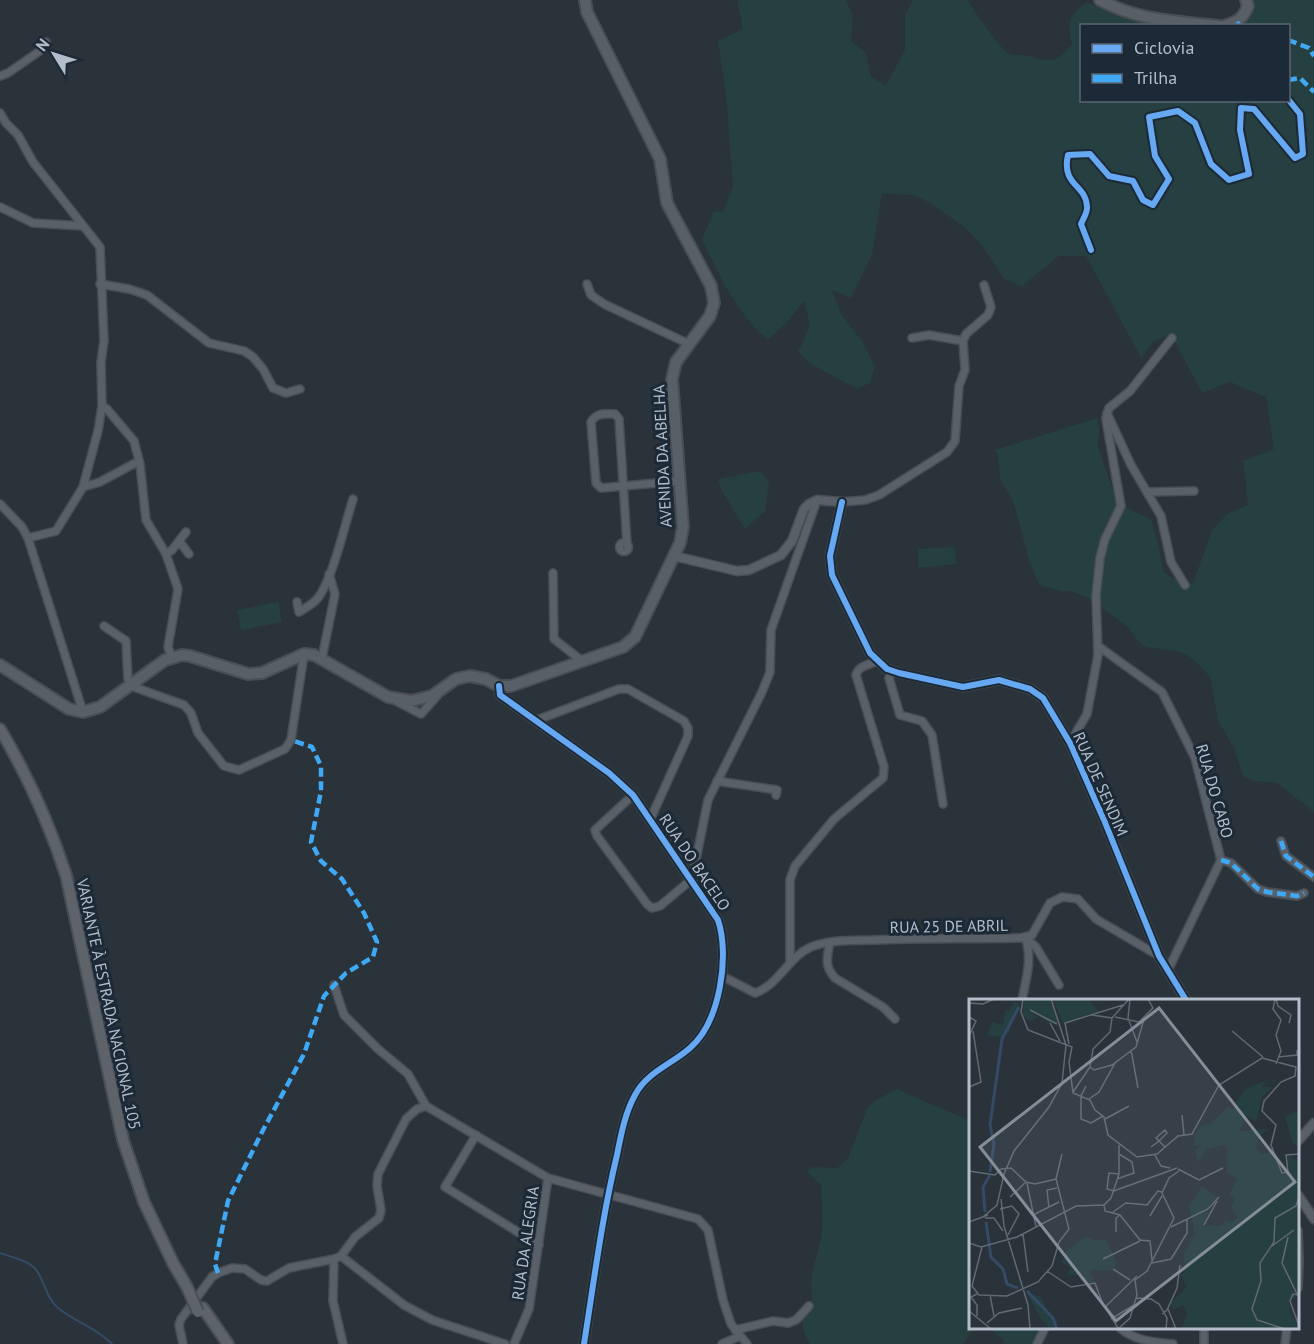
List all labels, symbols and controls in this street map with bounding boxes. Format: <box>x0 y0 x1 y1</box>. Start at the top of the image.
north arrow <box>24 24 84 84</box>
legend <box>1080 24 1290 102</box>
text: N <box>31 34 53 55</box>
text: Ciclovia <box>1134 36 1194 59</box>
text: Trilha <box>1134 66 1177 89</box>
street label: AVENIDA DA ABELHA <box>648 383 676 528</box>
street label: RUA DE SENDIM <box>1069 729 1133 839</box>
street label: RUA DO CABO <box>1192 742 1238 840</box>
street label: RUA DO BACELO <box>655 810 735 914</box>
street label: VARIANTE À ESTRADA NACIONAL 105 <box>72 876 145 1131</box>
street label: RUA 25 DE ABRIL <box>890 915 1008 937</box>
inset map <box>969 999 1299 1329</box>
street label: RUA DA ALEGRIA <box>507 1184 543 1301</box>

